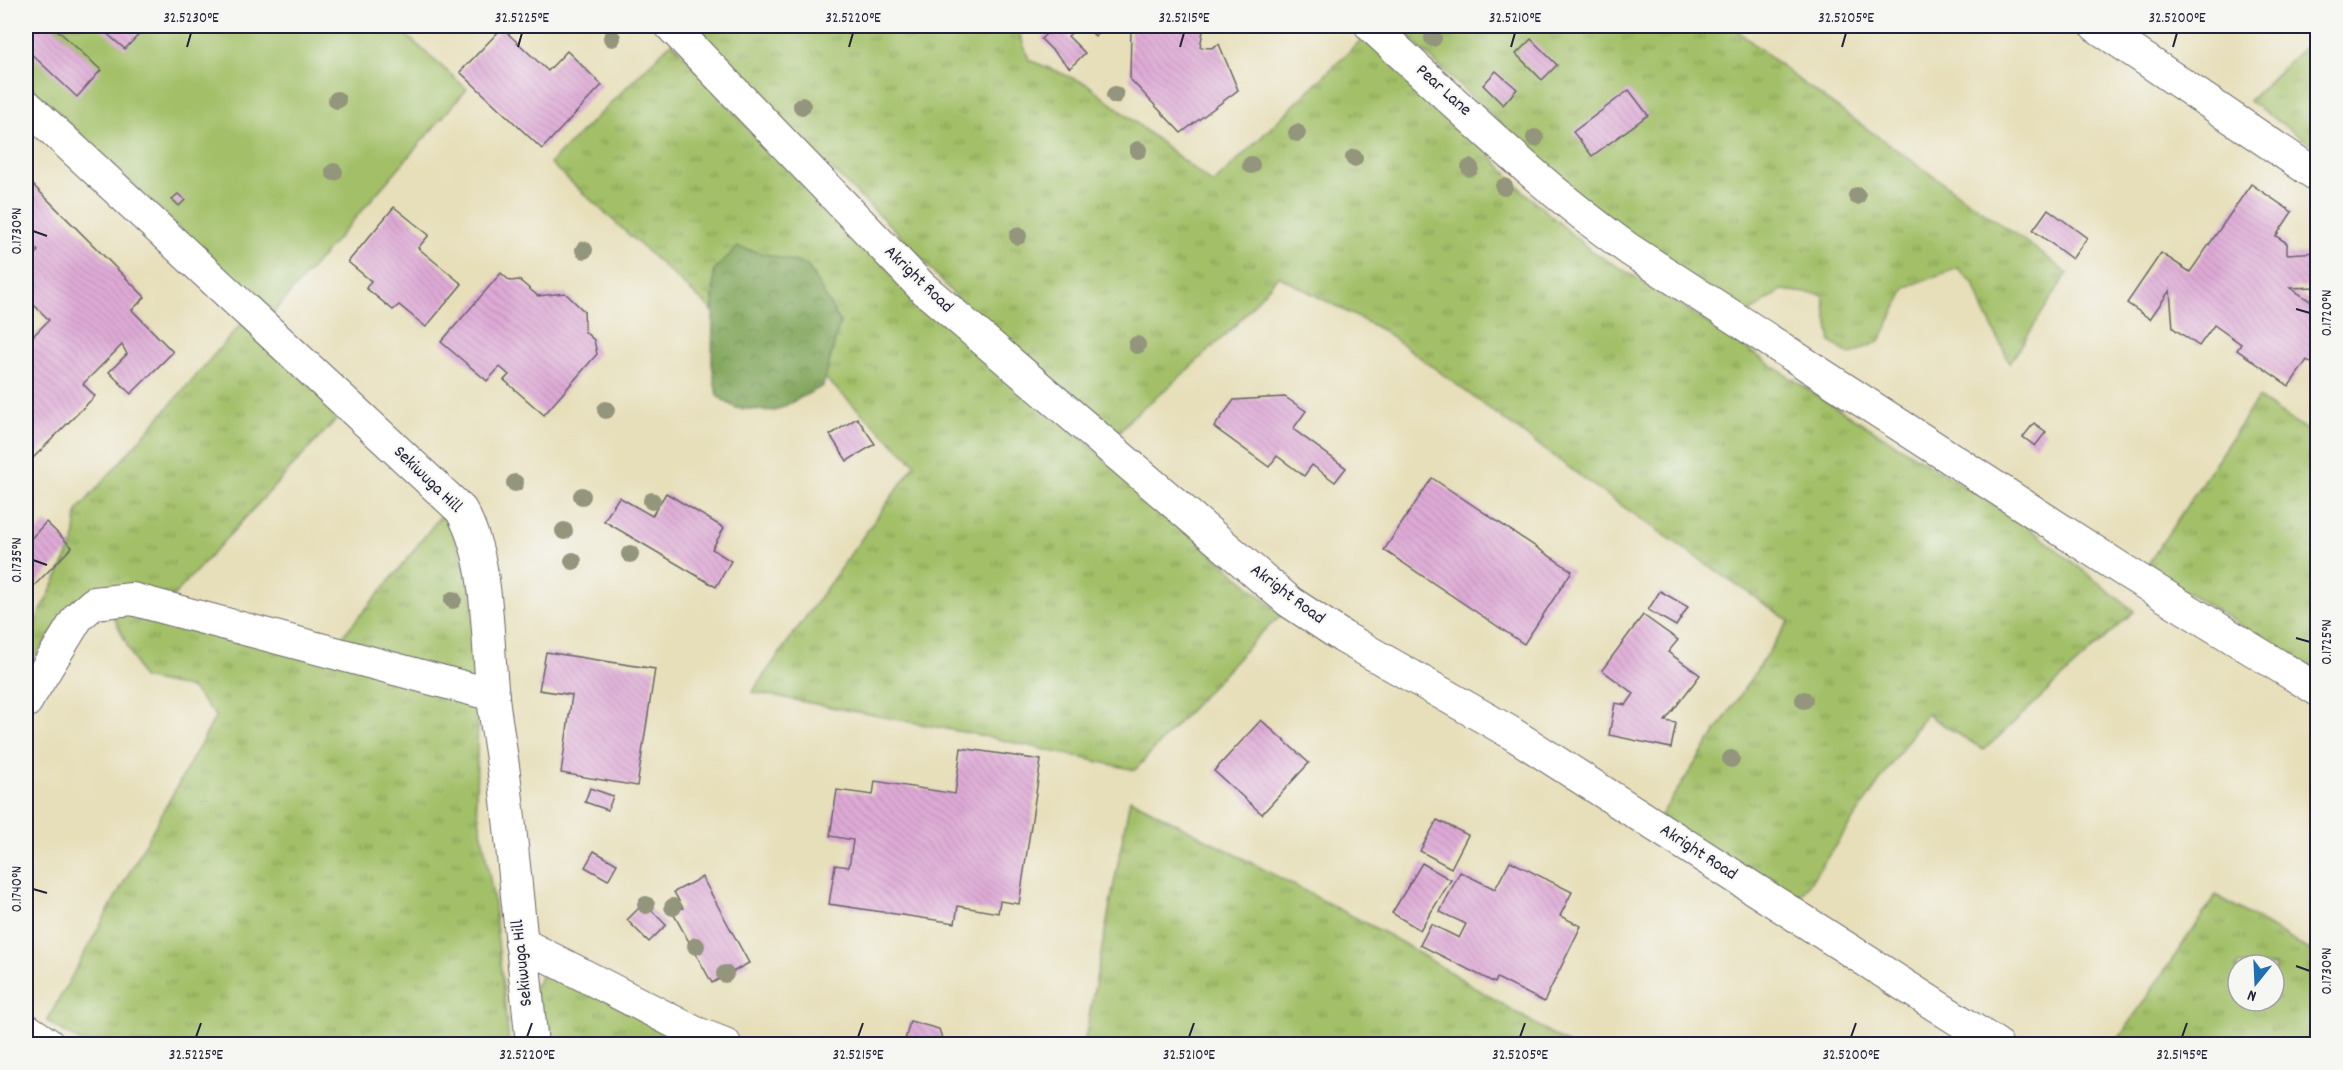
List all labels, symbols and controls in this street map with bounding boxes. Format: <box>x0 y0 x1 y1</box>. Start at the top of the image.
text: 32.5230°E <box>163 8 219 30</box>
text: 32.5225°E <box>495 8 549 30</box>
text: 32.5220°E <box>825 8 881 30</box>
text: 32.5215°E <box>1158 8 1210 30</box>
text: 32.5210°E <box>1489 8 1541 30</box>
text: 32.5205°E <box>1818 8 1874 30</box>
text: 32.5200°E <box>2148 8 2206 30</box>
street label: Pear Lane <box>1410 59 1476 123</box>
text: 0.1730°N <box>7 208 29 254</box>
street label: Akright Road <box>878 241 958 319</box>
text: 0.1720°N <box>2317 290 2339 336</box>
street label: Sekiwuga Hill <box>387 441 468 520</box>
text: 0.1735°N <box>7 537 29 583</box>
street label: Akright Road <box>1244 559 1330 631</box>
text: 0.1725°N <box>2317 619 2339 665</box>
street label: Akright Road <box>1654 819 1742 887</box>
text: 0.1740°N <box>7 866 29 912</box>
street label: Sekiwuga Hill <box>506 918 540 1008</box>
text: 0.1730°N <box>2317 948 2339 994</box>
north arrow <box>2226 953 2286 1013</box>
text: N <box>2245 983 2259 1007</box>
text: 32.5225°E <box>169 1045 223 1067</box>
text: 32.5220°E <box>499 1045 555 1067</box>
text: 32.5215°E <box>832 1045 884 1067</box>
text: 32.5210°E <box>1163 1045 1215 1067</box>
text: 32.5205°E <box>1492 1045 1548 1067</box>
text: 32.5200°E <box>1822 1045 1880 1067</box>
text: 32.5195°E <box>2156 1045 2208 1067</box>

